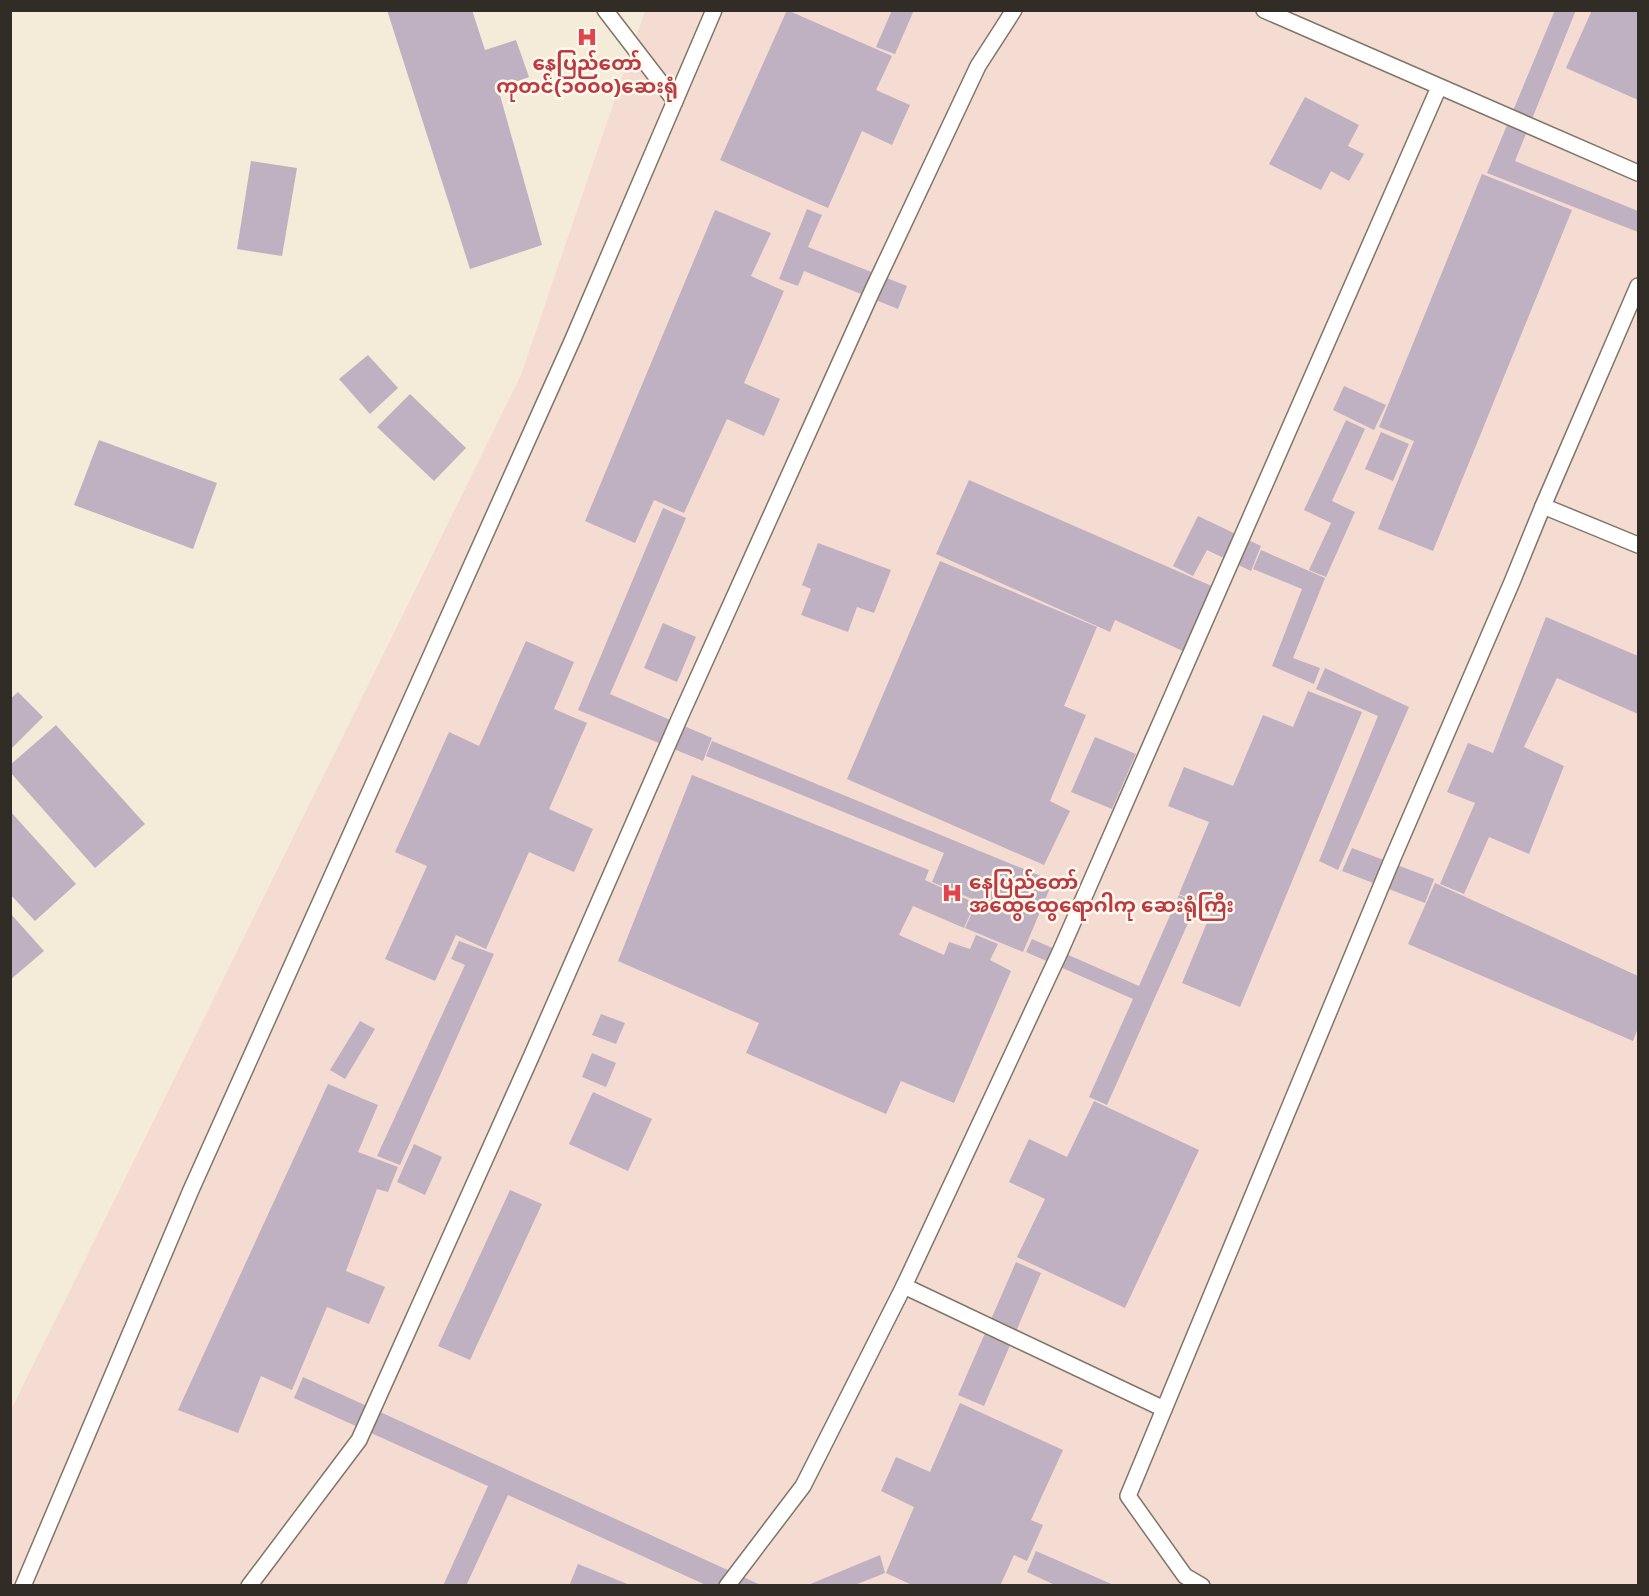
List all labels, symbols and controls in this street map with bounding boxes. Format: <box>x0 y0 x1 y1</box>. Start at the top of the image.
hospital icon: နေပြည်တော် ကုတင်(၁၀၀၀)ဆေးရုံ <box>575 25 599 49</box>
place label: နေပြည်တော် ကုတင်(၁၀၀၀)ဆေးရုံ <box>496 50 678 102</box>
place label: နေပြည်တော် အထွေထွေရောဂါကု ဆေးရုံကြီး <box>969 869 1234 921</box>
hospital icon: နေပြည်တော် အထွေထွေရောဂါကု ဆေးရုံကြီး <box>940 881 964 905</box>

